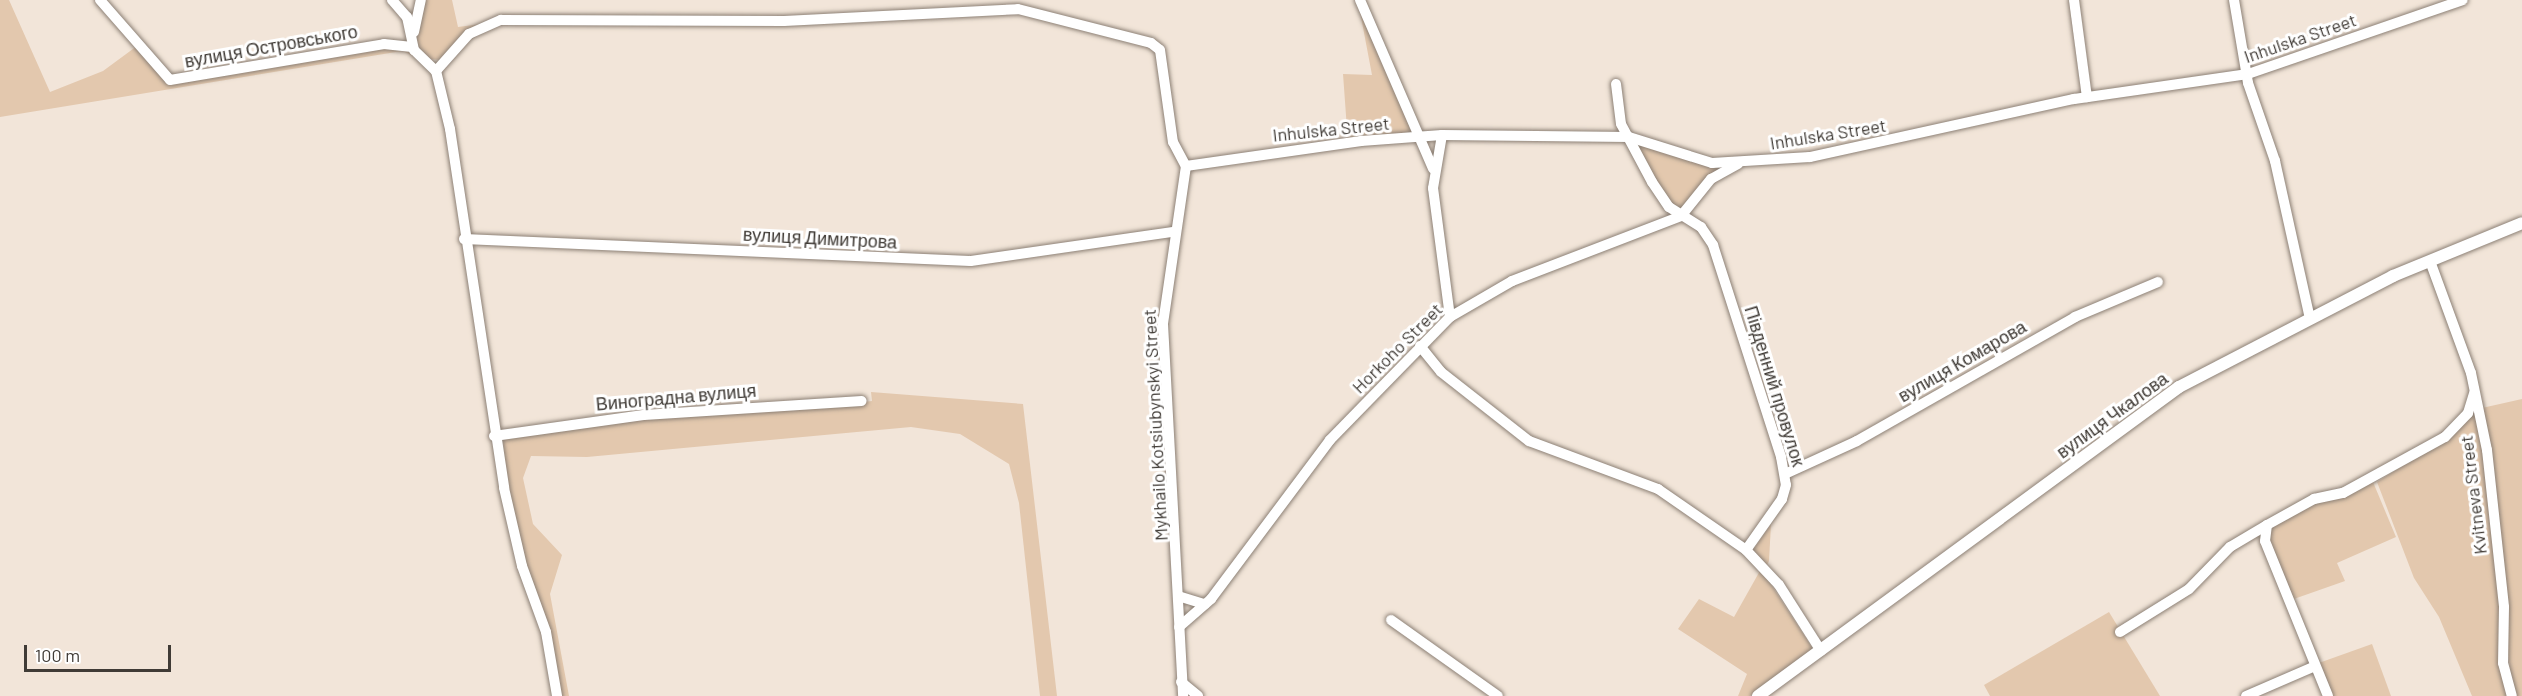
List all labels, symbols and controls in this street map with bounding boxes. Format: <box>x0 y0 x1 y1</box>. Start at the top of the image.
street label: Inhulska Street <box>2241 9 2359 67</box>
street label: вулиця Островського <box>183 20 359 72</box>
street label: Inhulska Street <box>1272 112 1390 146</box>
street label: Inhulska Street <box>1768 114 1888 154</box>
street label: вулиця Димитрова <box>742 223 898 253</box>
street label: Horkoho Street <box>1347 298 1447 398</box>
street label: Південний провулок <box>1740 303 1810 469</box>
street label: Mykhailo Kotsiubynskyi Street <box>1138 309 1172 541</box>
street label: вулиця Комарова <box>1894 316 2030 406</box>
street label: вулиця Чкалова <box>2052 367 2172 463</box>
street label: Виноградна вулиця <box>595 379 757 415</box>
street label: Kvitneva Street <box>2455 434 2491 556</box>
scale bar <box>27 633 174 671</box>
text: 100 m <box>35 644 80 666</box>

